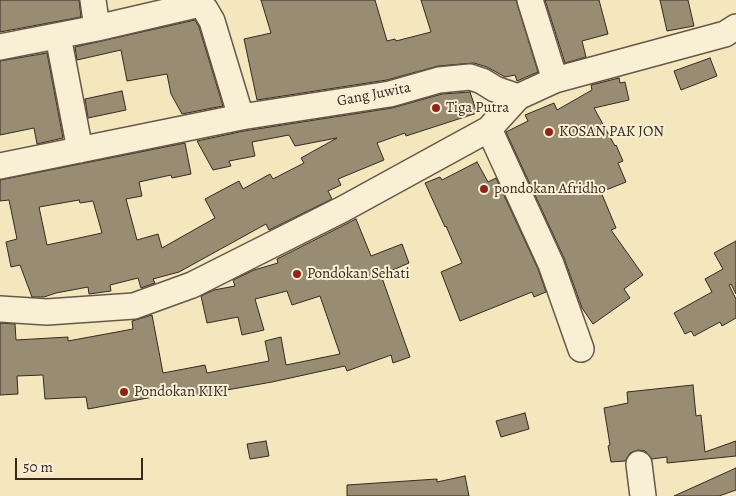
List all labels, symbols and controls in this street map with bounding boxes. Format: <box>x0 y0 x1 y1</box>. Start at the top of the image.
street label: Gang Juwita <box>336 79 412 111</box>
place label: Tiga Putra <box>446 99 509 117</box>
marker: Tiga Putra <box>430 102 442 114</box>
place label: KOSAN PAK JON <box>559 123 664 141</box>
marker: KOSAN PAK JON <box>543 126 555 138</box>
place label: pondokan Afridho <box>494 180 606 198</box>
marker: pondokan Afridho <box>478 183 490 195</box>
place label: Pondokan Sehati <box>307 265 410 283</box>
marker: Pondokan Sehati <box>291 268 303 280</box>
place label: Pondokan KIKI <box>134 383 228 401</box>
marker: Pondokan KIKI <box>118 386 130 398</box>
scale bar <box>18 448 145 480</box>
text: 50 m <box>23 457 53 477</box>

